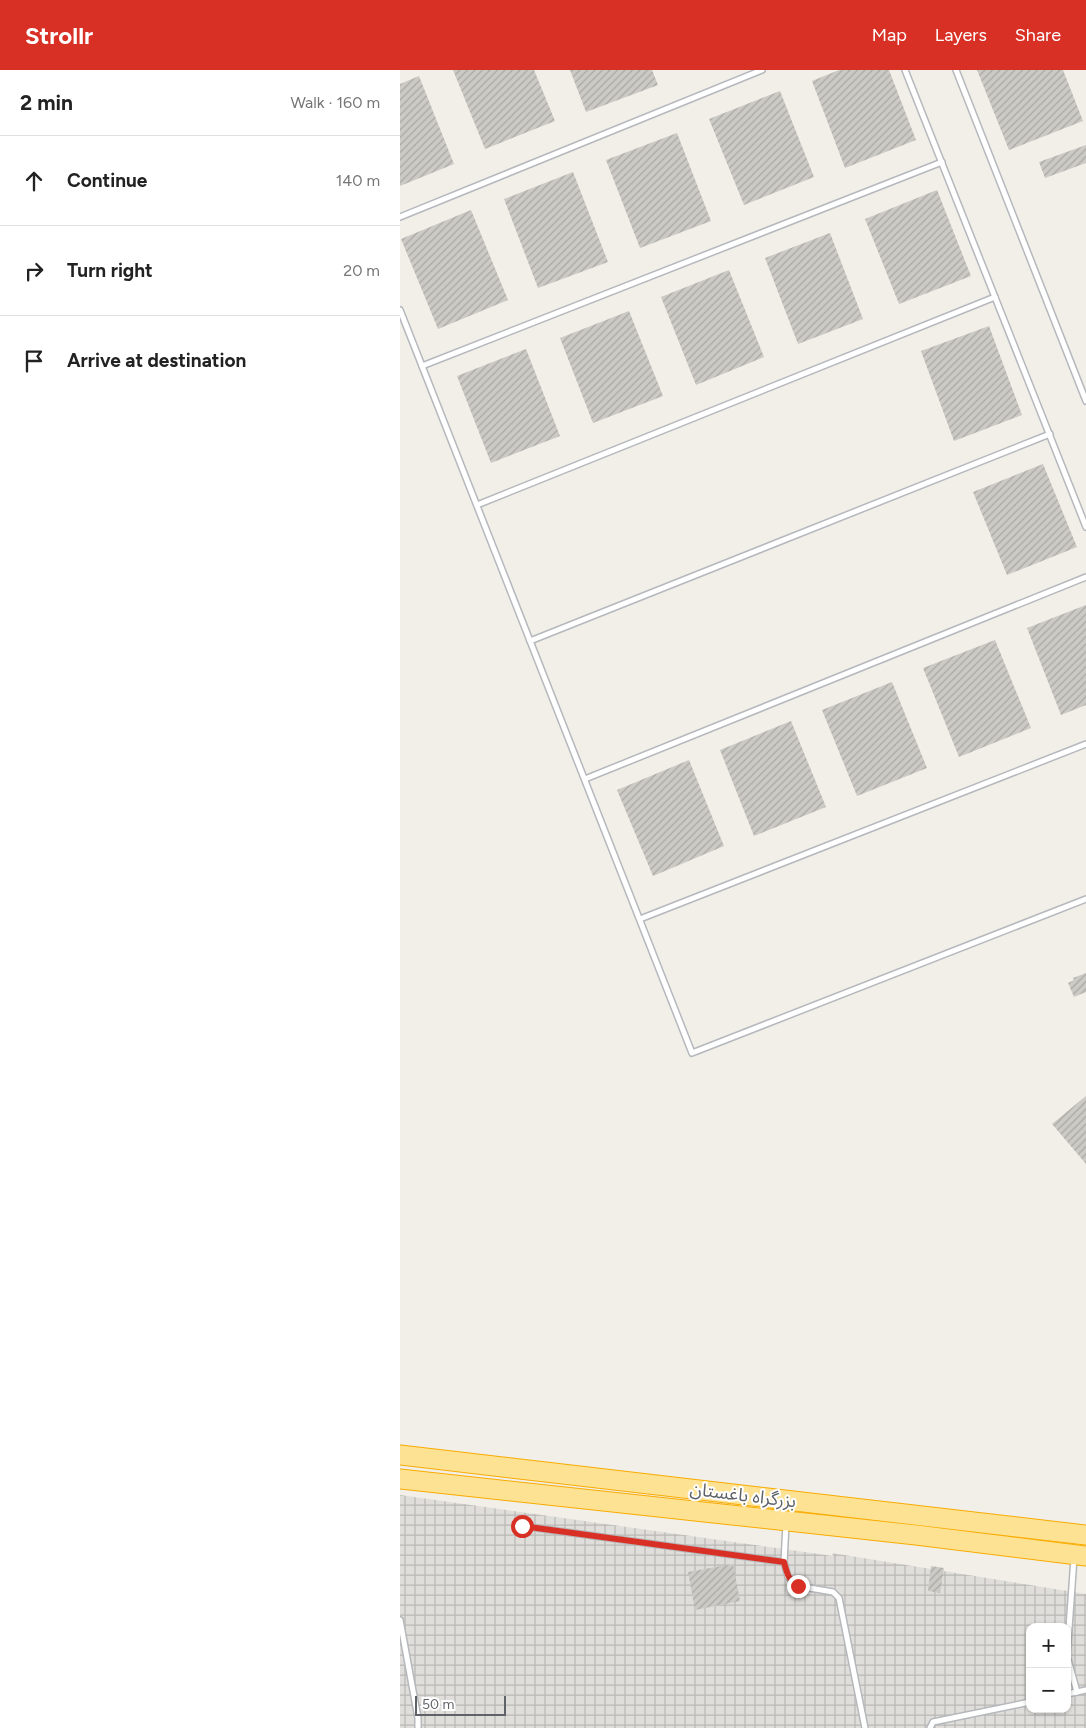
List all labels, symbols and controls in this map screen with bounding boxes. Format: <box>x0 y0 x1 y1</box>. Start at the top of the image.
text: Strollr <box>25 21 93 50</box>
text: Map <box>872 24 907 46</box>
text: Layers <box>935 24 987 46</box>
text: Share <box>1015 24 1061 46</box>
text: 2 min <box>20 90 73 115</box>
text: Walk · 160 m <box>290 93 380 112</box>
icon: ahead <box>20 167 48 195</box>
text: Continue <box>67 169 147 192</box>
text: 140 m <box>336 171 380 190</box>
icon: right <box>20 257 48 285</box>
text: Turn right <box>67 259 153 282</box>
text: 20 m <box>343 261 380 280</box>
icon: arrive <box>20 347 48 375</box>
text: Arrive at destination <box>67 349 246 372</box>
street label: بزرگراه باغستان <box>689 1478 797 1512</box>
route start <box>511 1515 534 1538</box>
route end <box>787 1575 810 1598</box>
map controls <box>1026 1623 1071 1713</box>
button: + <box>1026 1623 1071 1668</box>
button: − <box>1026 1668 1071 1713</box>
scale bar <box>415 1693 506 1716</box>
text: 50 m <box>422 1696 454 1713</box>

